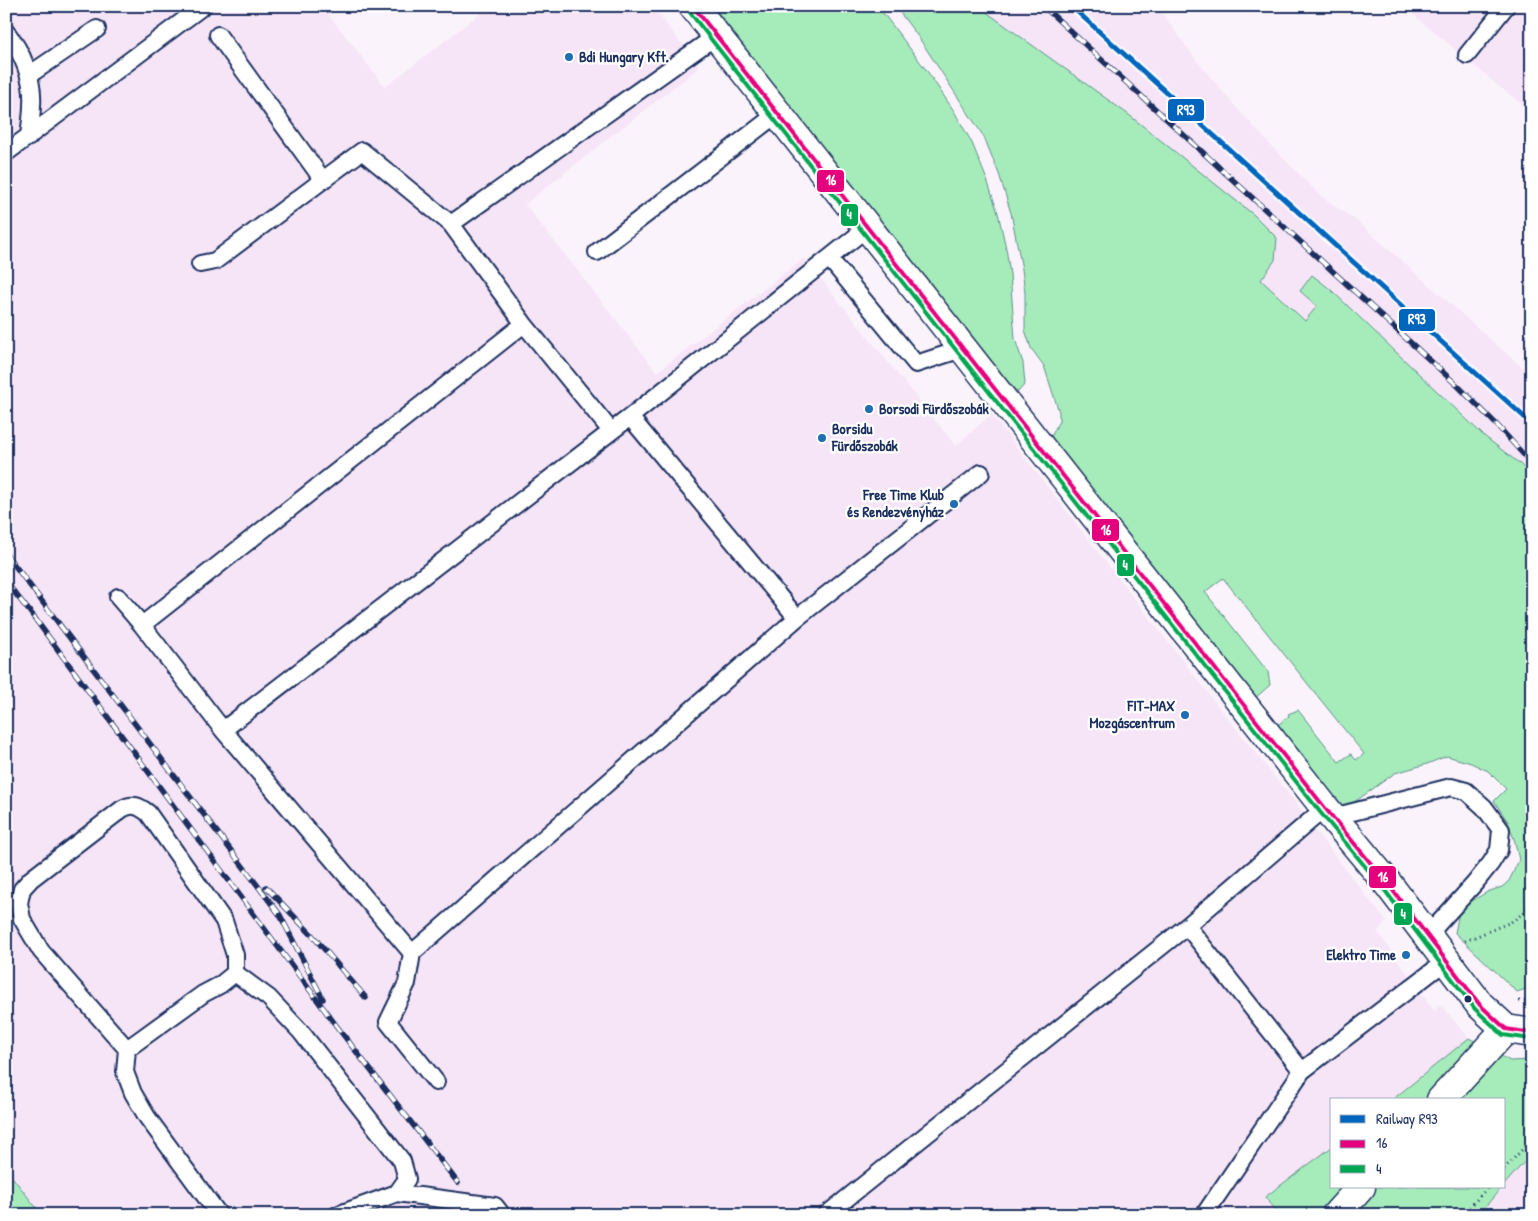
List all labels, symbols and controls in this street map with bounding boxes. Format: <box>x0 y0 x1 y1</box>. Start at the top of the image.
place label: Bdi Hungary Kft. <box>579 46 669 68</box>
marker: Bdi Hungary Kft. <box>563 51 575 63</box>
line badge: R93 <box>1167 98 1205 122</box>
text: R93 <box>1177 100 1196 119</box>
line badge: 16 <box>816 169 845 193</box>
text: 16 <box>826 170 837 189</box>
line badge: 4 <box>840 203 859 227</box>
text: 4 <box>846 204 852 223</box>
line badge: R93 <box>1398 308 1436 332</box>
text: R93 <box>1408 309 1427 328</box>
place label: Borsodi Fürdőszobák <box>879 398 990 419</box>
marker: Borsodi Fürdőszobák <box>863 403 875 415</box>
place label: Borsidu Fürdőszobák <box>831 418 899 456</box>
marker: Borsidu Fürdőszobák <box>816 432 828 444</box>
place label: Free Time Klub és Rendezvényház <box>847 484 945 523</box>
marker: Free Time Klub és Rendezvényház <box>948 498 960 510</box>
line badge: 16 <box>1091 518 1120 542</box>
text: 16 <box>1101 520 1112 539</box>
line badge: 4 <box>1116 553 1135 577</box>
text: 4 <box>1122 555 1128 574</box>
place label: FIT-MAX Mozgáscentrum <box>1090 695 1175 734</box>
marker: FIT-MAX Mozgáscentrum <box>1179 709 1191 721</box>
line badge: 16 <box>1368 865 1397 889</box>
text: 16 <box>1378 867 1389 886</box>
line badge: 4 <box>1393 902 1413 926</box>
text: 4 <box>1400 904 1406 923</box>
place label: Elektro Time <box>1326 944 1396 965</box>
marker: Elektro Time <box>1400 949 1412 961</box>
unlabelled marker <box>1463 994 1473 1004</box>
legend <box>1330 1098 1506 1188</box>
text: Railway R93 <box>1376 1108 1438 1129</box>
text: 16 <box>1376 1132 1387 1153</box>
text: 4 <box>1376 1158 1382 1179</box>

